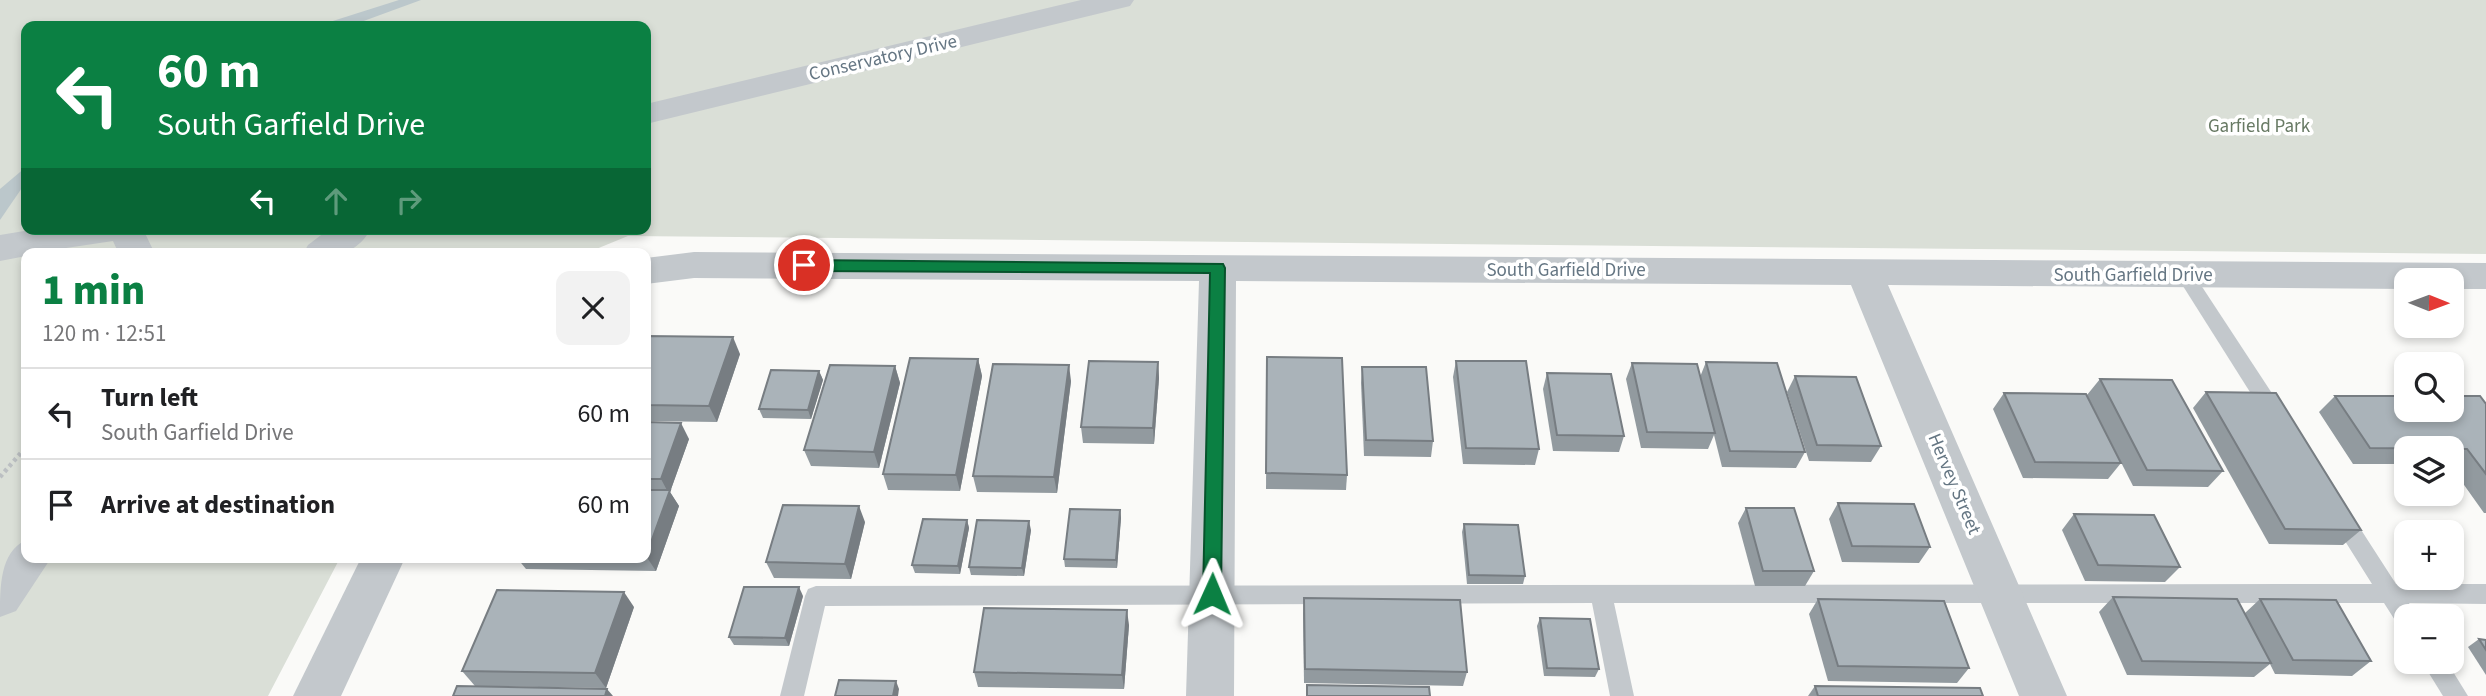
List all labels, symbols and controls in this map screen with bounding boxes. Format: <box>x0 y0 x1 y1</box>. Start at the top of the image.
street label: Conservatory Drive <box>806 28 960 88</box>
text: 60 m <box>157 37 261 107</box>
icon: left <box>42 49 133 140</box>
text: South Garfield Drive <box>157 102 425 148</box>
park label: Garfield Park <box>2208 113 2311 140</box>
icon: left <box>244 182 282 220</box>
icon: ahead <box>317 182 355 220</box>
icon: right <box>390 182 428 220</box>
pin <box>774 235 834 295</box>
icon: arrive <box>785 246 823 284</box>
street label: South Garfield Drive <box>1486 257 1646 284</box>
text: 1 min <box>42 261 145 321</box>
street label: South Garfield Drive <box>2053 262 2213 289</box>
north arrow <box>2394 268 2464 338</box>
map controls <box>2394 268 2464 674</box>
button: close <box>556 271 630 345</box>
text: 120 m · 12:51 <box>42 317 166 350</box>
button: search <box>2394 352 2464 422</box>
text: Turn left <box>101 379 198 416</box>
icon: left <box>42 395 80 433</box>
text: 60 m <box>577 395 630 432</box>
text: South Garfield Drive <box>101 416 294 449</box>
street label: Hervey Street <box>1921 429 1988 539</box>
button: layers <box>2394 436 2464 506</box>
icon: arrive <box>42 486 80 524</box>
text: Arrive at destination <box>101 486 335 523</box>
text: 60 m <box>577 486 630 523</box>
button: + <box>2394 520 2464 590</box>
position arrow <box>1175 557 1249 631</box>
button: − <box>2394 604 2464 674</box>

